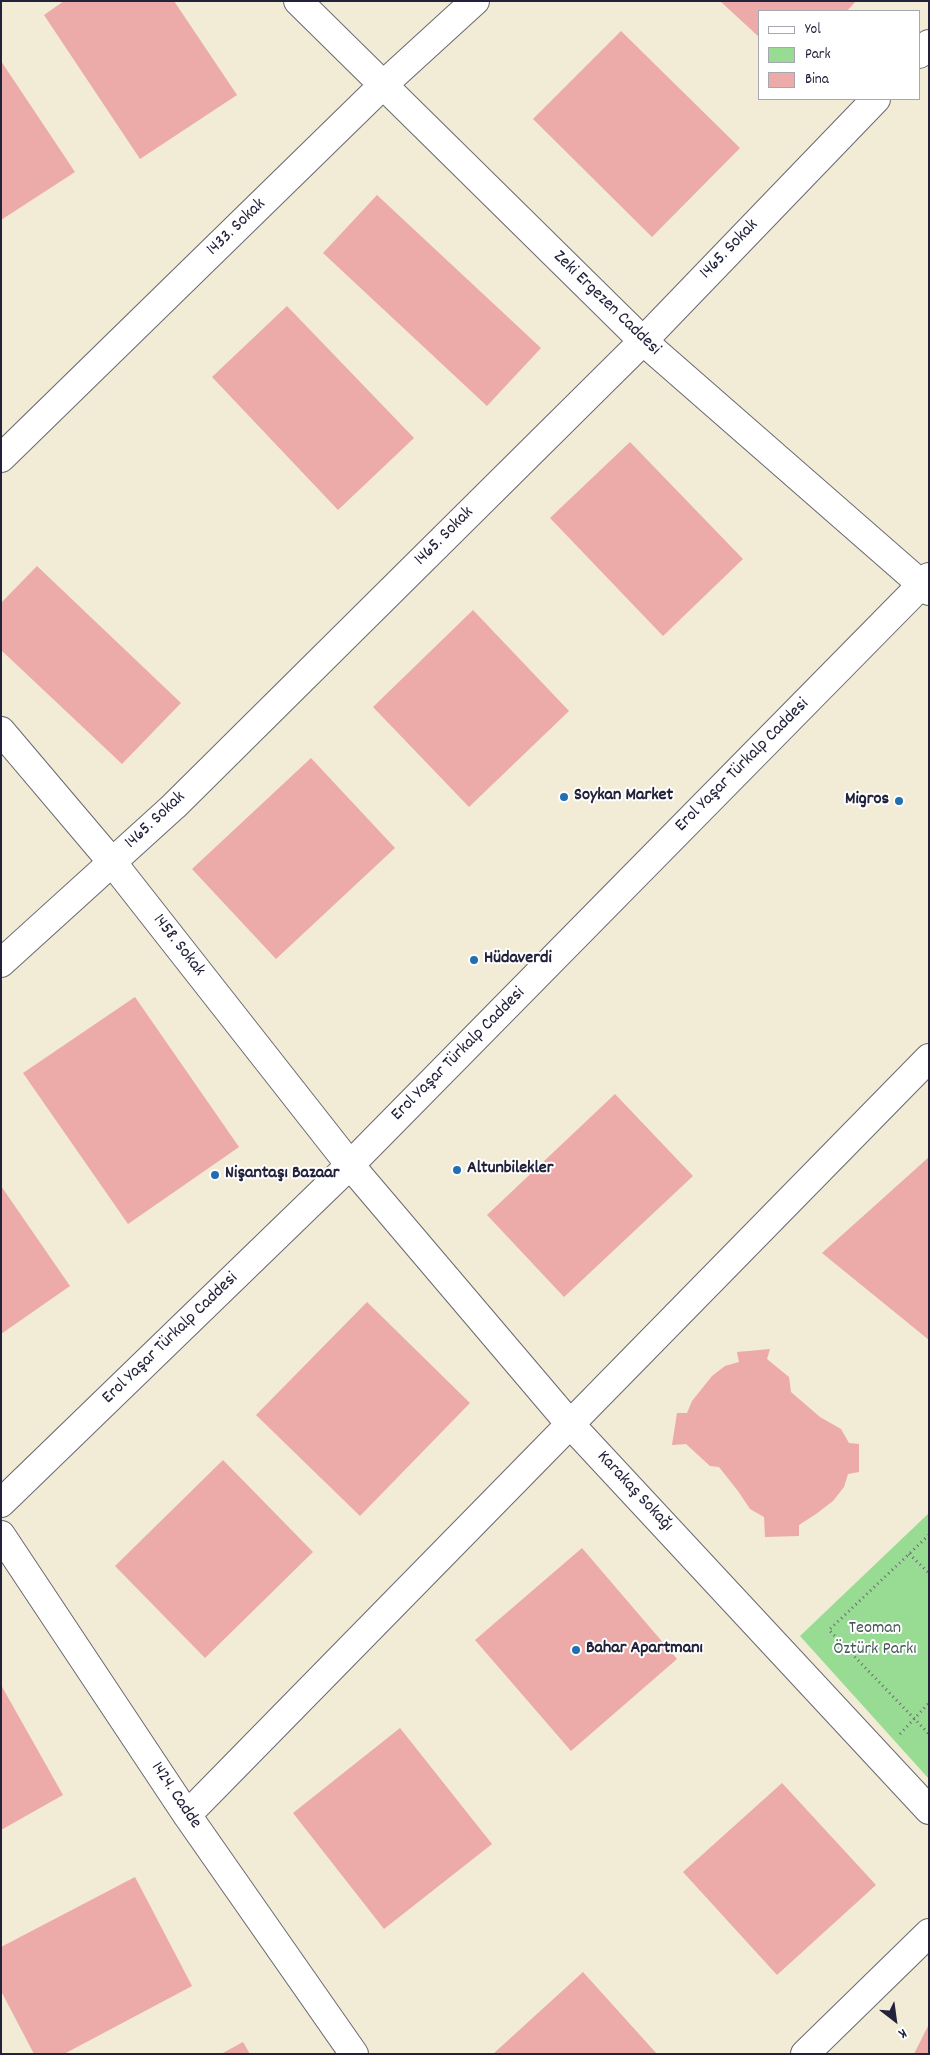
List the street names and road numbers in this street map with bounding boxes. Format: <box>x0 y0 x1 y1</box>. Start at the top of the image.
street label: 1433. Sokak <box>203 195 271 261</box>
street label: 1465. Sokak <box>696 216 764 284</box>
street label: Zeki Ergezen Caddesi <box>548 247 664 361</box>
street label: 1465. Sokak <box>411 503 479 571</box>
street label: Erol Yaşar Türkalp Caddesi <box>672 695 814 837</box>
street label: 1465. Sokak <box>121 788 191 854</box>
street label: 1458. Sokak <box>147 911 209 981</box>
street label: Erol Yaşar Türkalp Caddesi <box>388 984 530 1126</box>
street label: Erol Yaşar Türkalp Caddesi <box>99 1269 243 1409</box>
street label: Karakaş Sokağı <box>591 1447 677 1537</box>
street label: 1424. Cadde <box>145 1758 205 1834</box>

